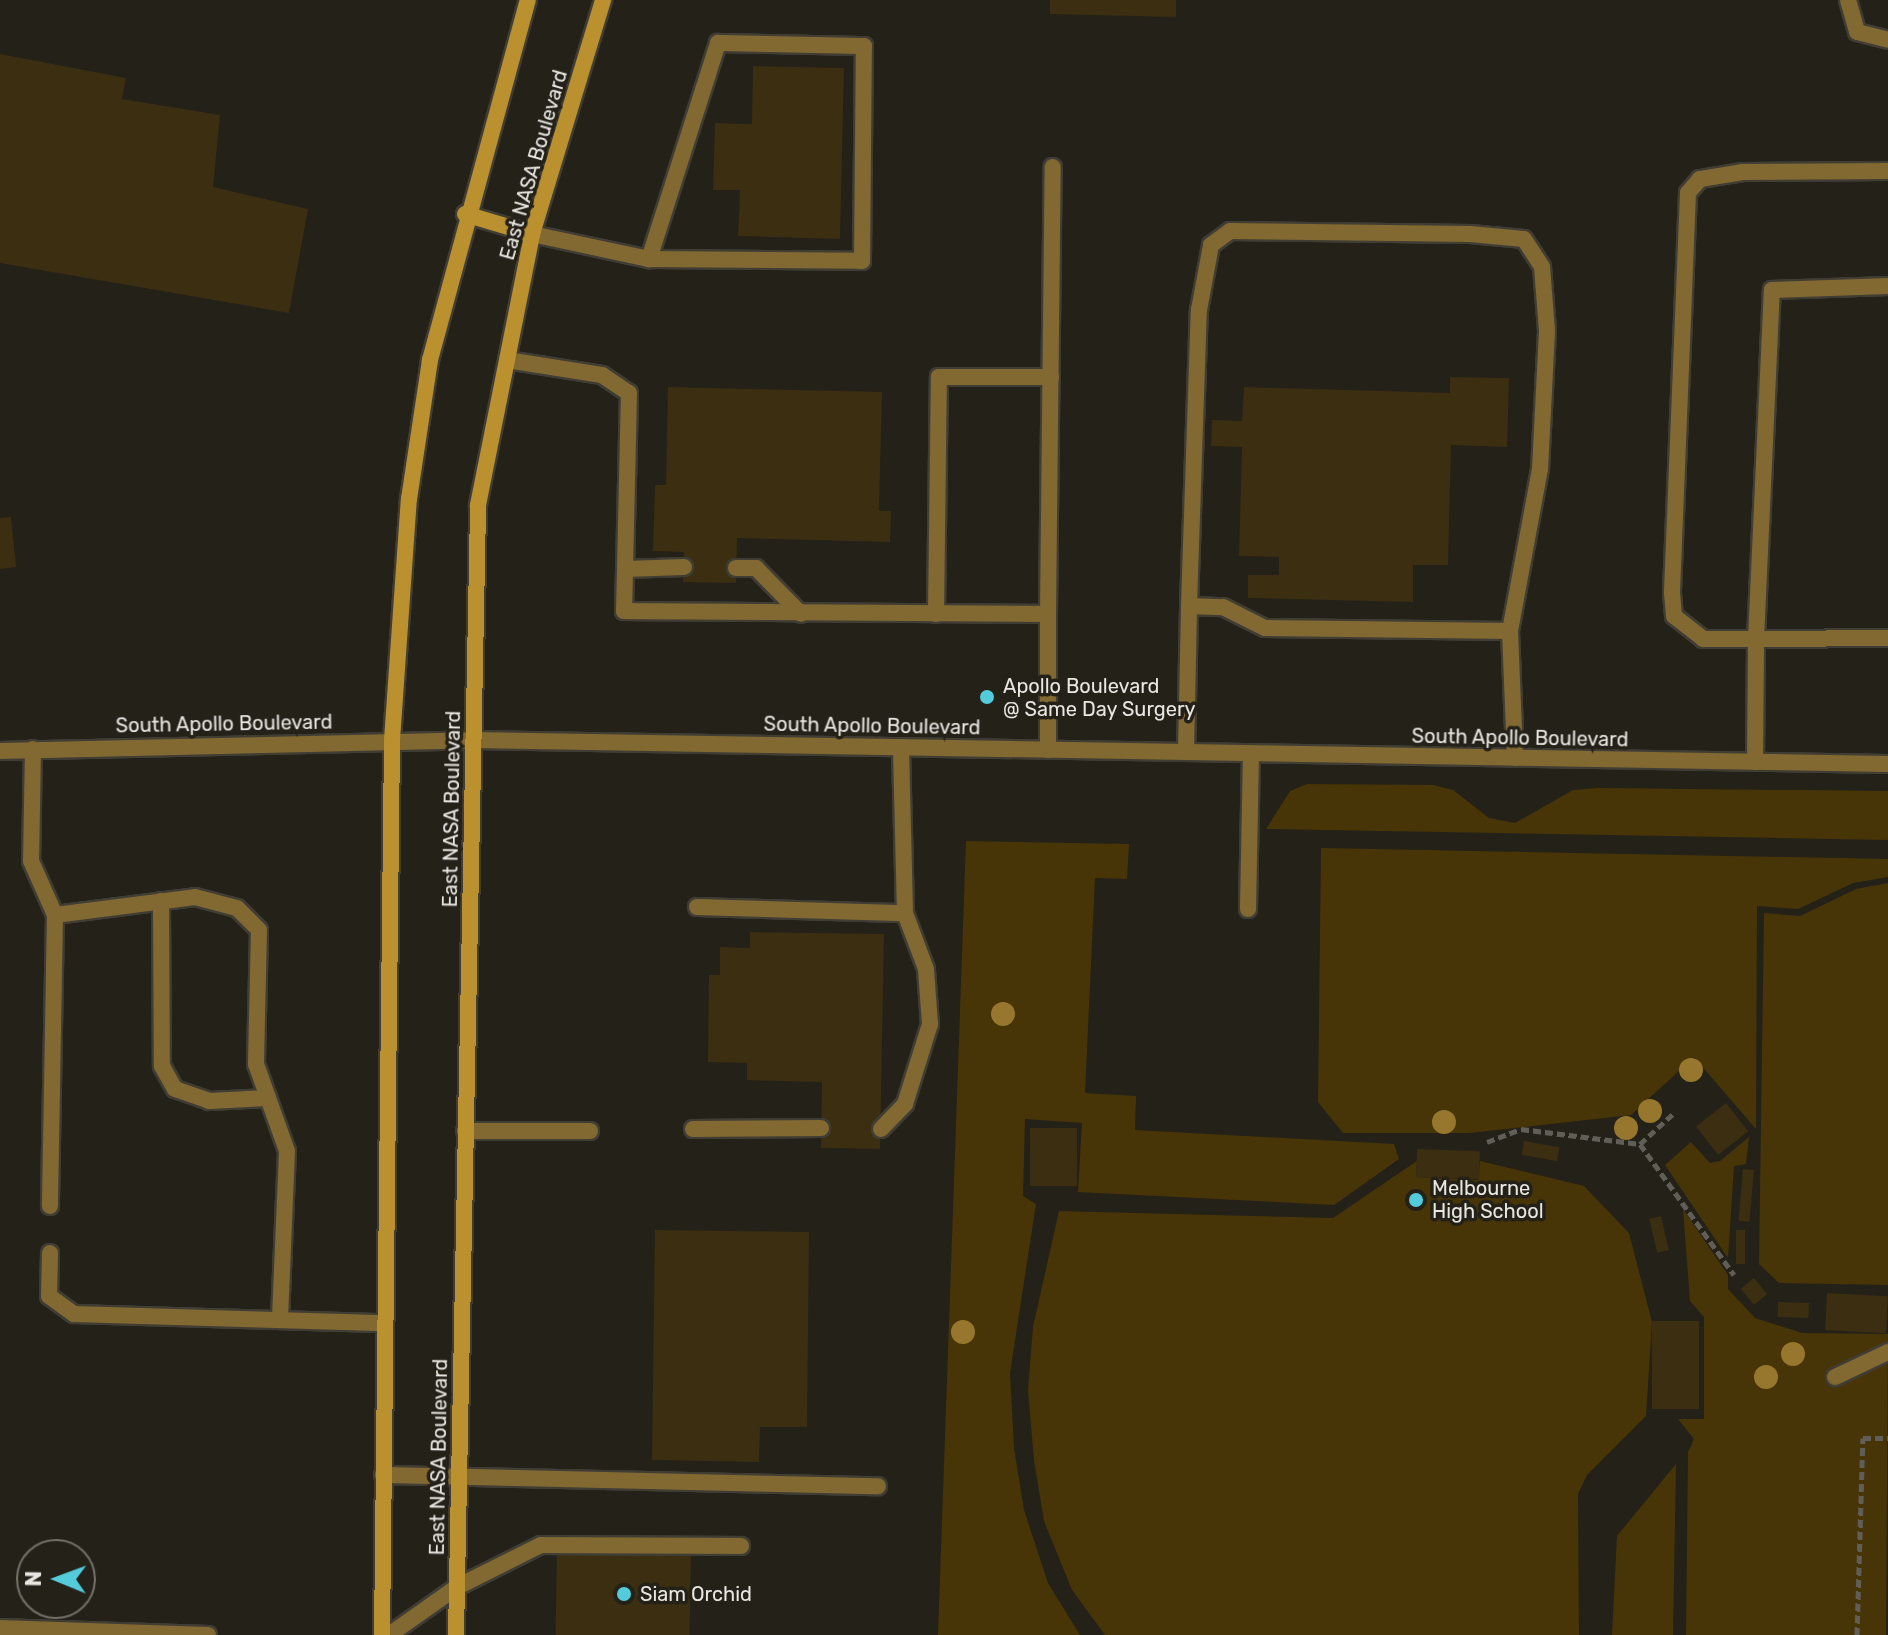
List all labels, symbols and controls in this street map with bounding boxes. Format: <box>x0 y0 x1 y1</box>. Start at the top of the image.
street label: East NASA Boulevard <box>495 67 573 263</box>
place label: Apollo Boulevard @ Same Day Surgery <box>1003 674 1196 721</box>
marker: Apollo Boulevard @ Same Day Surgery <box>978 688 996 706</box>
street label: South Apollo Boulevard <box>115 710 333 738</box>
street label: East NASA Boulevard <box>438 710 466 908</box>
street label: South Apollo Boulevard <box>763 712 981 740</box>
street label: South Apollo Boulevard <box>1411 724 1629 752</box>
place label: Melbourne High School <box>1432 1176 1544 1223</box>
marker: Melbourne High School <box>1407 1191 1425 1209</box>
street label: East NASA Boulevard <box>425 1358 453 1556</box>
north arrow <box>16 1539 96 1619</box>
text: N <box>20 1570 47 1587</box>
place label: Siam Orchid <box>640 1582 752 1606</box>
marker: Siam Orchid <box>615 1585 633 1603</box>

